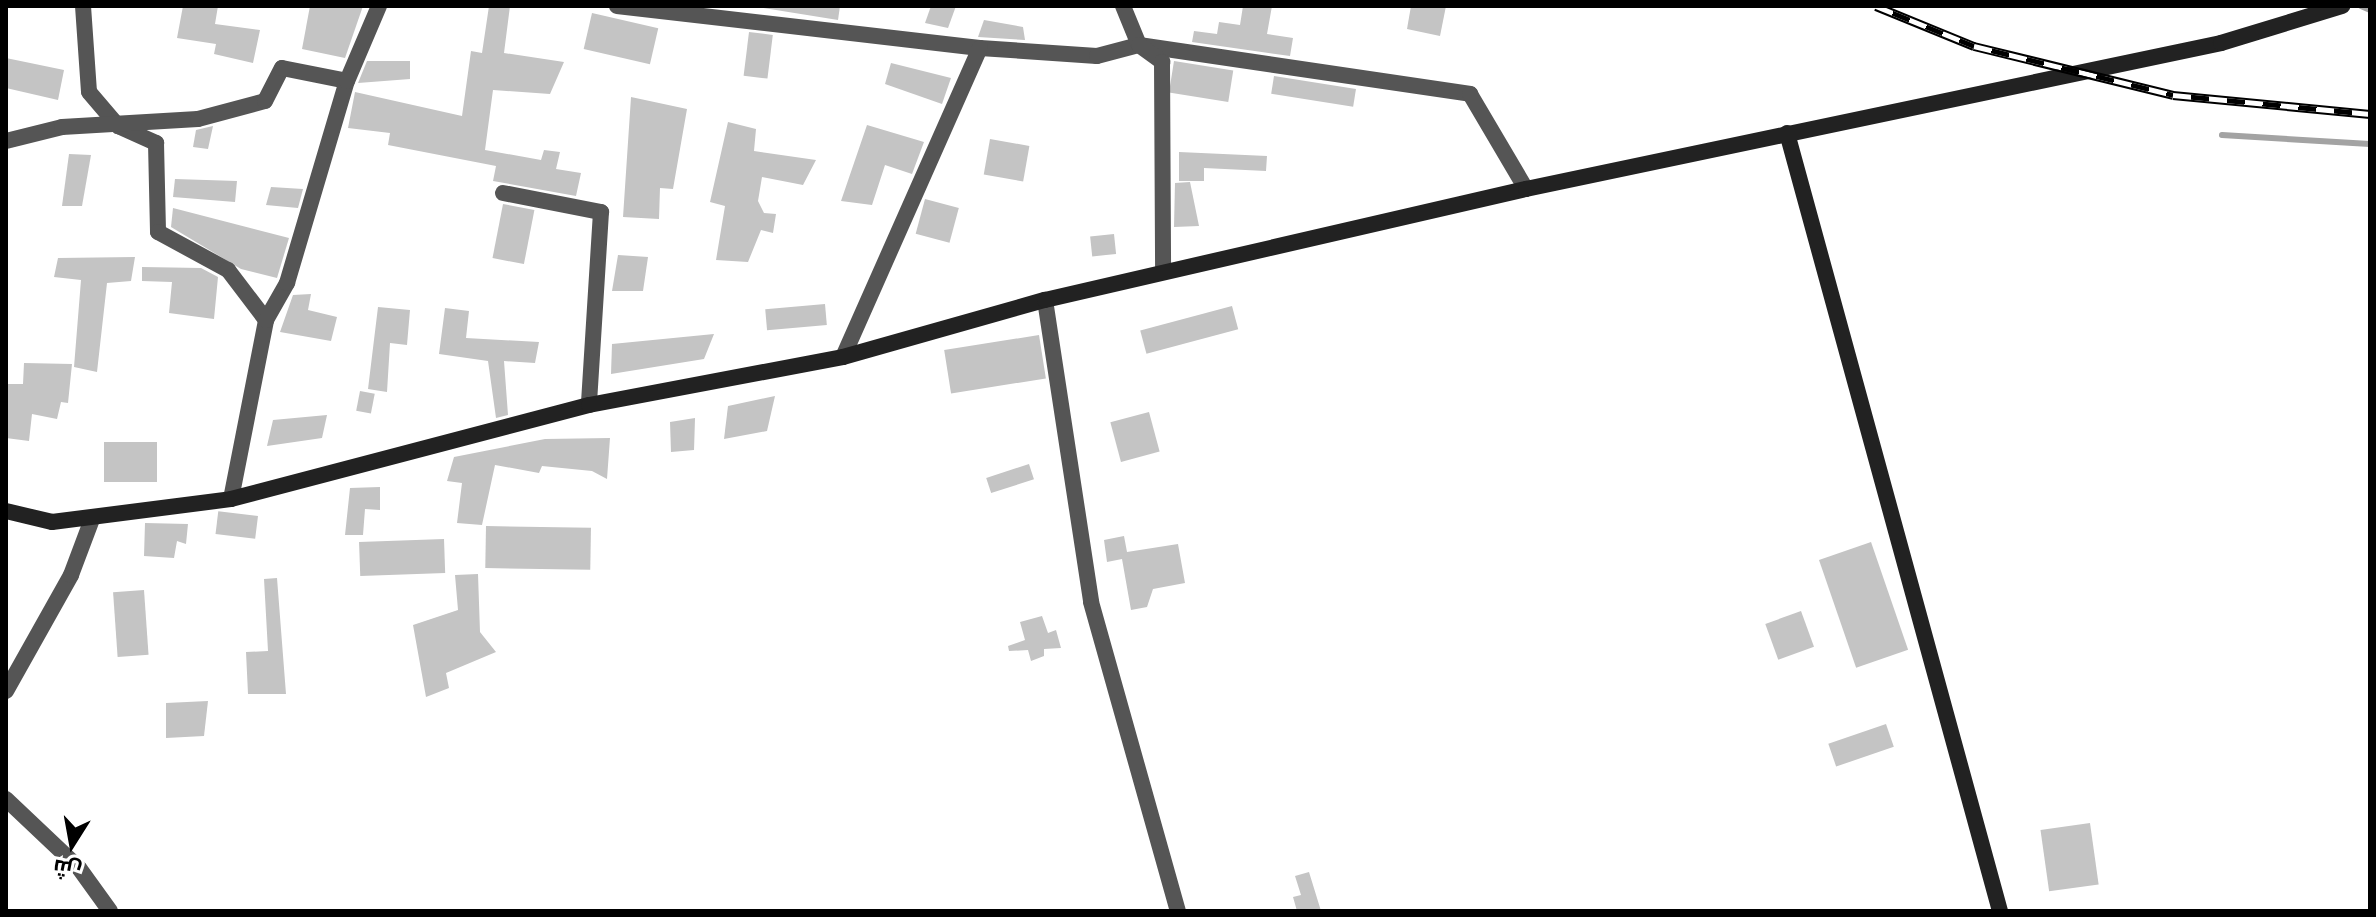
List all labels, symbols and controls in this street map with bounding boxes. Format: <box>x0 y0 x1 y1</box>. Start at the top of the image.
north arrow <box>32 805 112 885</box>
text: ش <box>51 854 84 884</box>

